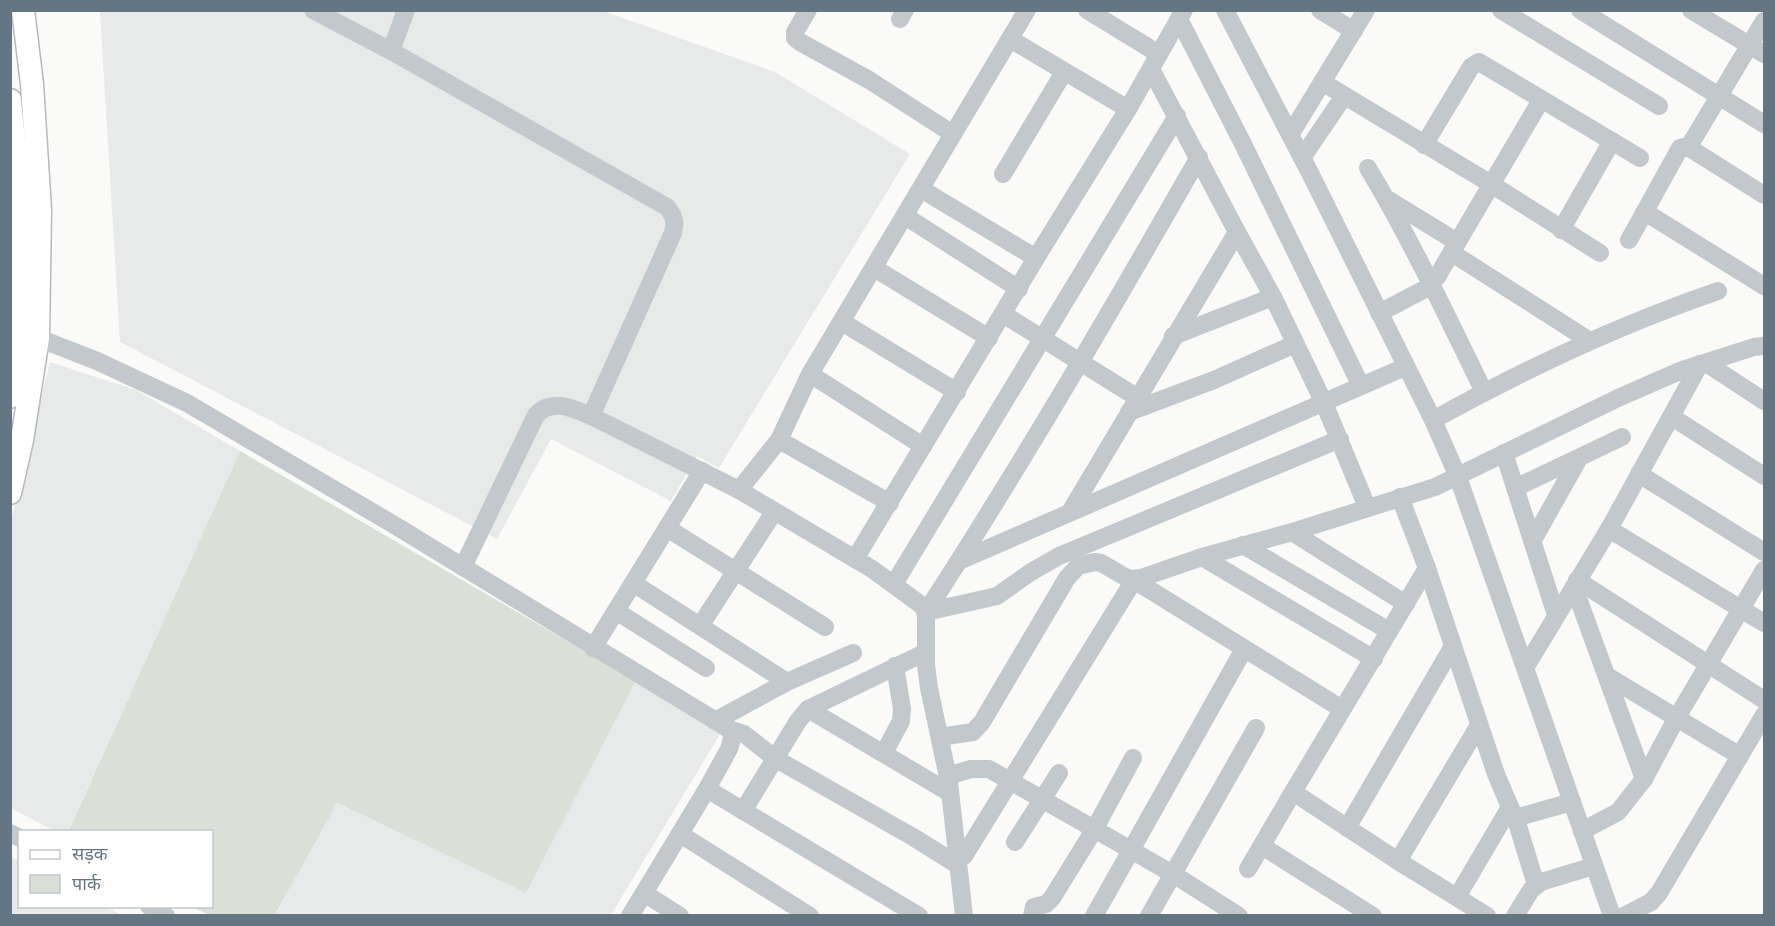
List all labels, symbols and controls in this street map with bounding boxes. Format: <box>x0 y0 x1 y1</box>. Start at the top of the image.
legend <box>18 830 213 908</box>
text: सड़क <box>72 843 109 865</box>
text: पार्क <box>72 873 102 895</box>

